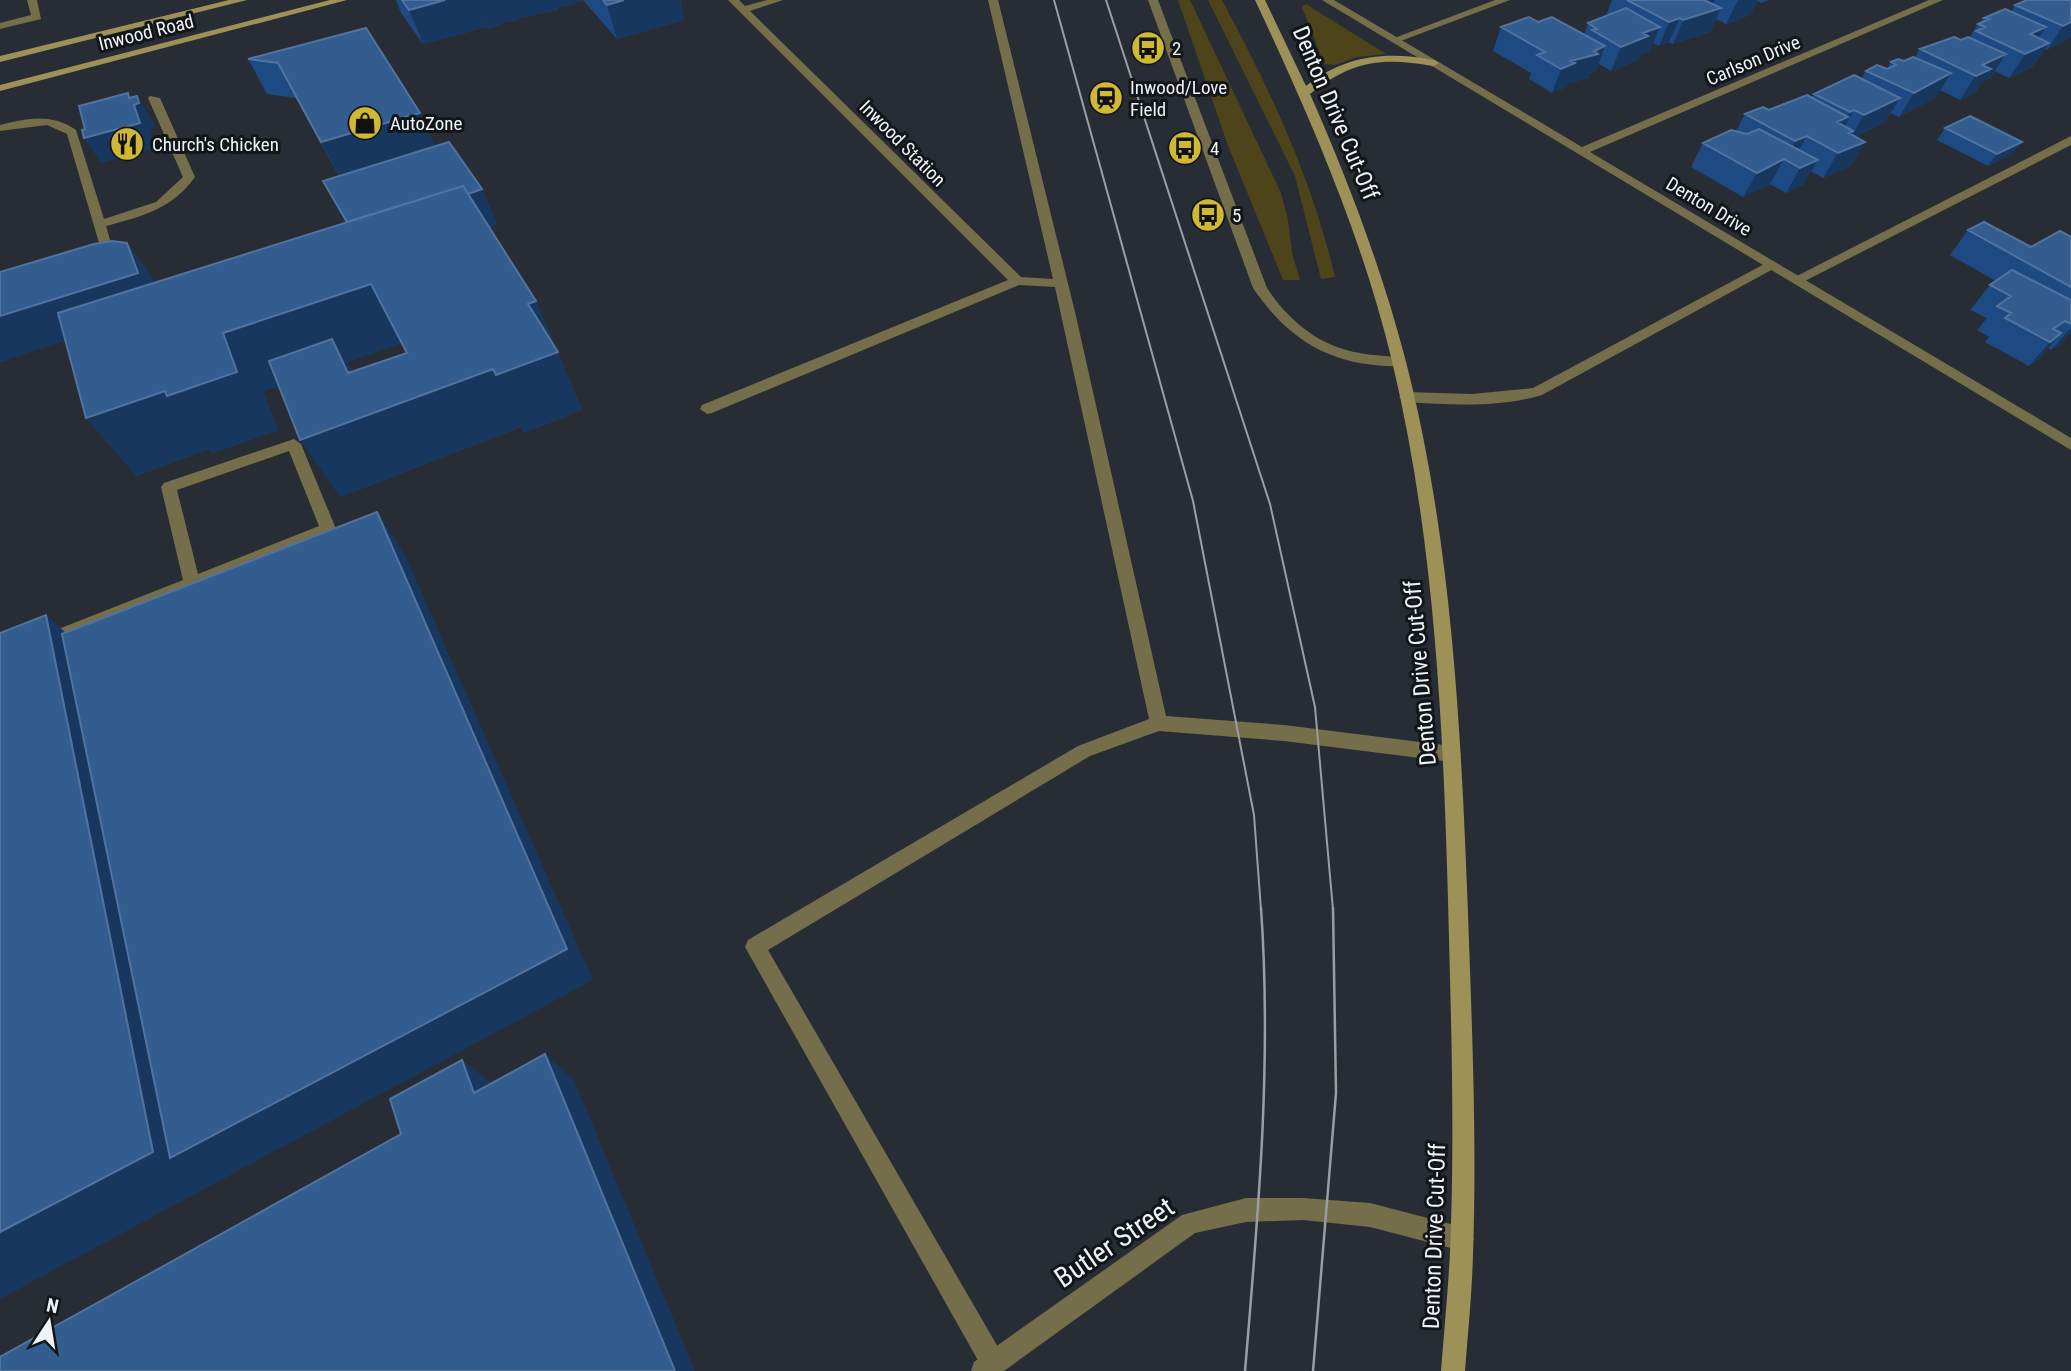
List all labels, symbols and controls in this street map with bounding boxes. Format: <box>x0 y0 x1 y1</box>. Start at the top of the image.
street label: Inwood Road <box>96 10 196 55</box>
street label: Denton Drive Cut-Off <box>1287 22 1385 205</box>
bus stop icon: 2 <box>1129 29 1167 67</box>
street label: Carlson Drive <box>1703 30 1804 91</box>
place label: 2 <box>1172 37 1181 60</box>
place label: Inwood/Love Field <box>1130 76 1227 121</box>
station icon: Inwood/Love Field <box>1087 79 1125 117</box>
street label: Inwood Station <box>855 95 951 191</box>
shop icon: AutoZone <box>346 104 384 142</box>
place label: AutoZone <box>390 112 462 135</box>
restaurant icon: Church's Chicken <box>108 125 146 163</box>
bus stop icon: 4 <box>1166 129 1204 167</box>
place label: Church's Chicken <box>152 133 279 156</box>
place label: 4 <box>1210 137 1219 160</box>
street label: Denton Drive <box>1662 172 1756 241</box>
bus stop icon: 5 <box>1189 196 1227 234</box>
place label: 5 <box>1232 204 1241 227</box>
street label: Denton Drive Cut-Off <box>1399 579 1442 767</box>
street label: Denton Drive Cut-Off <box>1418 1142 1451 1329</box>
street label: Butler Street <box>1048 1190 1180 1294</box>
north arrow <box>14 1287 84 1357</box>
text: N <box>44 1293 61 1318</box>

